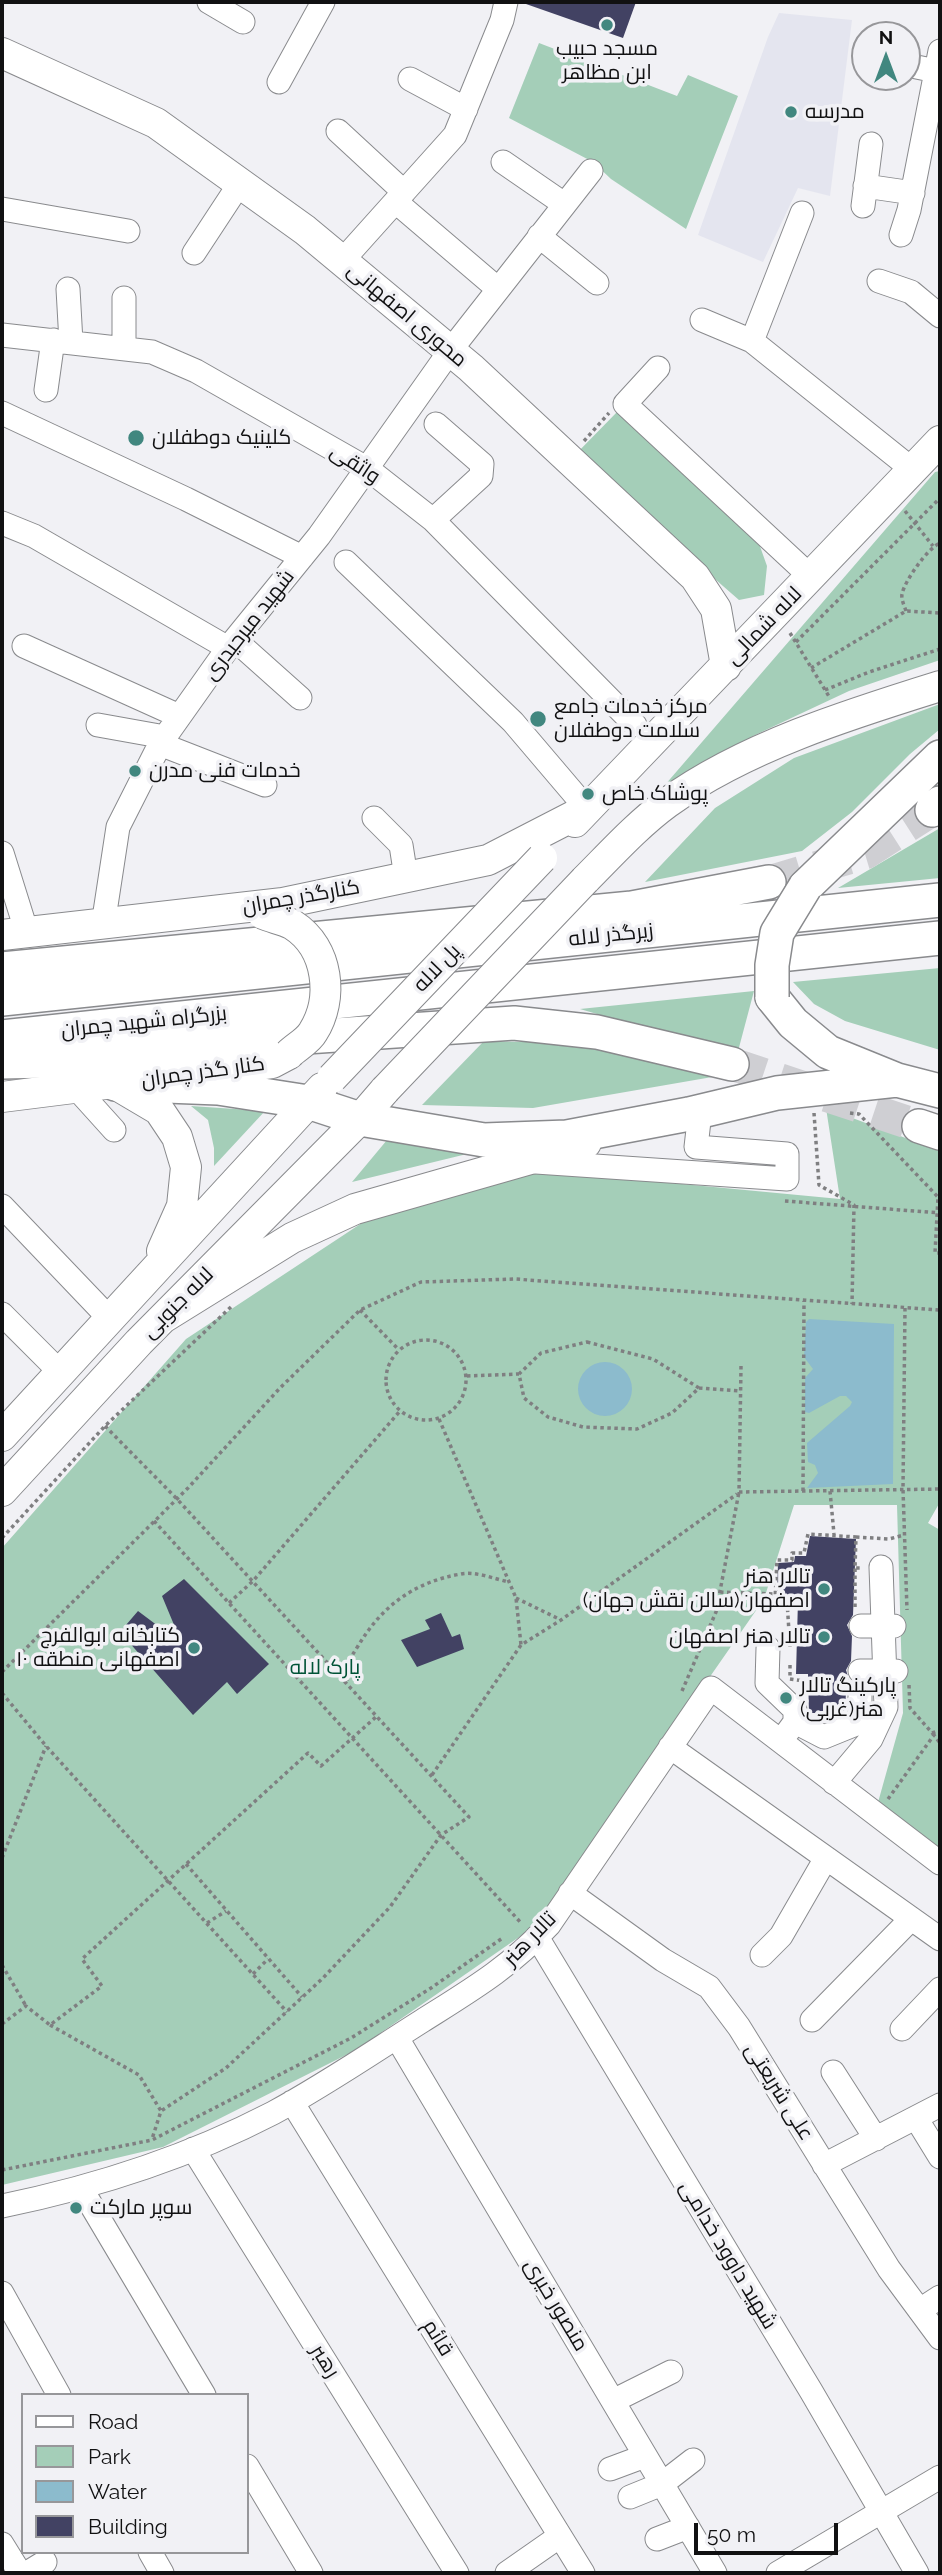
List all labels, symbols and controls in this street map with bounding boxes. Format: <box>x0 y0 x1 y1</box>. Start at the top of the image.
marker: مسجد حبیب ابن مظاهر <box>599 17 615 33</box>
north arrow <box>851 21 921 91</box>
text: N <box>879 26 893 48</box>
place label: مسجد حبیب ابن مظاهر <box>556 36 658 86</box>
place label: مدرسه <box>805 99 865 125</box>
marker: مدرسه <box>783 104 799 120</box>
street label: محوری اصفهانی <box>342 258 472 372</box>
place label: کلینیک دوطفلان <box>152 425 291 451</box>
marker: کلینیک دوطفلان <box>126 428 146 448</box>
street label: واثقی <box>325 439 385 489</box>
street label: شهید میرحیدری <box>198 565 300 685</box>
street label: لاله شمالی <box>721 582 807 670</box>
place label: مرکز خدمات جامع سلامت دوطفلان <box>554 694 708 744</box>
marker: مرکز خدمات جامع سلامت دوطفلان <box>528 709 548 729</box>
place label: خدمات فنی مدرن <box>149 758 301 784</box>
marker: خدمات فنی مدرن <box>127 763 143 779</box>
place label: پوشاک خاص <box>602 781 708 807</box>
marker: پوشاک خاص <box>580 786 596 802</box>
street label: کنارگذر چمران <box>240 874 362 920</box>
street label: زیرگذر لاله <box>567 918 655 952</box>
street label: پل لاله <box>408 939 466 997</box>
street label: بزرگراه شهید چمران <box>60 1001 228 1043</box>
street label: کنار گذر چمران <box>140 1051 266 1093</box>
street label: لاله جنوبی <box>137 1262 219 1344</box>
place label: تالار هنر اصفهان(سالن نقش جهان) <box>583 1564 810 1614</box>
marker: تالار هنر اصفهان(سالن نقش جهان) <box>816 1581 832 1597</box>
place label: کتابخانه ابوالفرج اصفهانی منطقه ۱۰ <box>16 1623 180 1673</box>
place label: تالار هنر اصفهان <box>669 1624 810 1650</box>
marker: تالار هنر اصفهان <box>816 1629 832 1645</box>
marker: کتابخانه ابوالفرج اصفهانی منطقه ۱۰ <box>186 1640 202 1656</box>
park label: پارک لاله <box>290 1655 360 1681</box>
place label: پارکینگ تالار هنر(غربی) <box>800 1673 896 1723</box>
marker: پارکینگ تالار هنر(غربی) <box>778 1690 794 1706</box>
street label: تالار هنر <box>498 1907 562 1971</box>
street label: علی شریعتی <box>739 2039 819 2145</box>
street label: شهید داوود خدامی <box>674 2176 782 2334</box>
place label: سوپر مارکت <box>90 2195 192 2221</box>
marker: سوپر مارکت <box>68 2200 84 2216</box>
street label: منصور خیری <box>519 2254 593 2356</box>
street label: قائم <box>417 2315 459 2361</box>
street label: رهبر <box>305 2340 345 2382</box>
legend <box>21 2393 248 2554</box>
text: Road <box>88 2409 138 2434</box>
text: Park <box>88 2444 131 2469</box>
text: Water <box>88 2479 147 2504</box>
scale bar <box>697 2508 841 2552</box>
text: Building <box>88 2514 168 2539</box>
text: 50 m <box>707 2522 756 2547</box>

